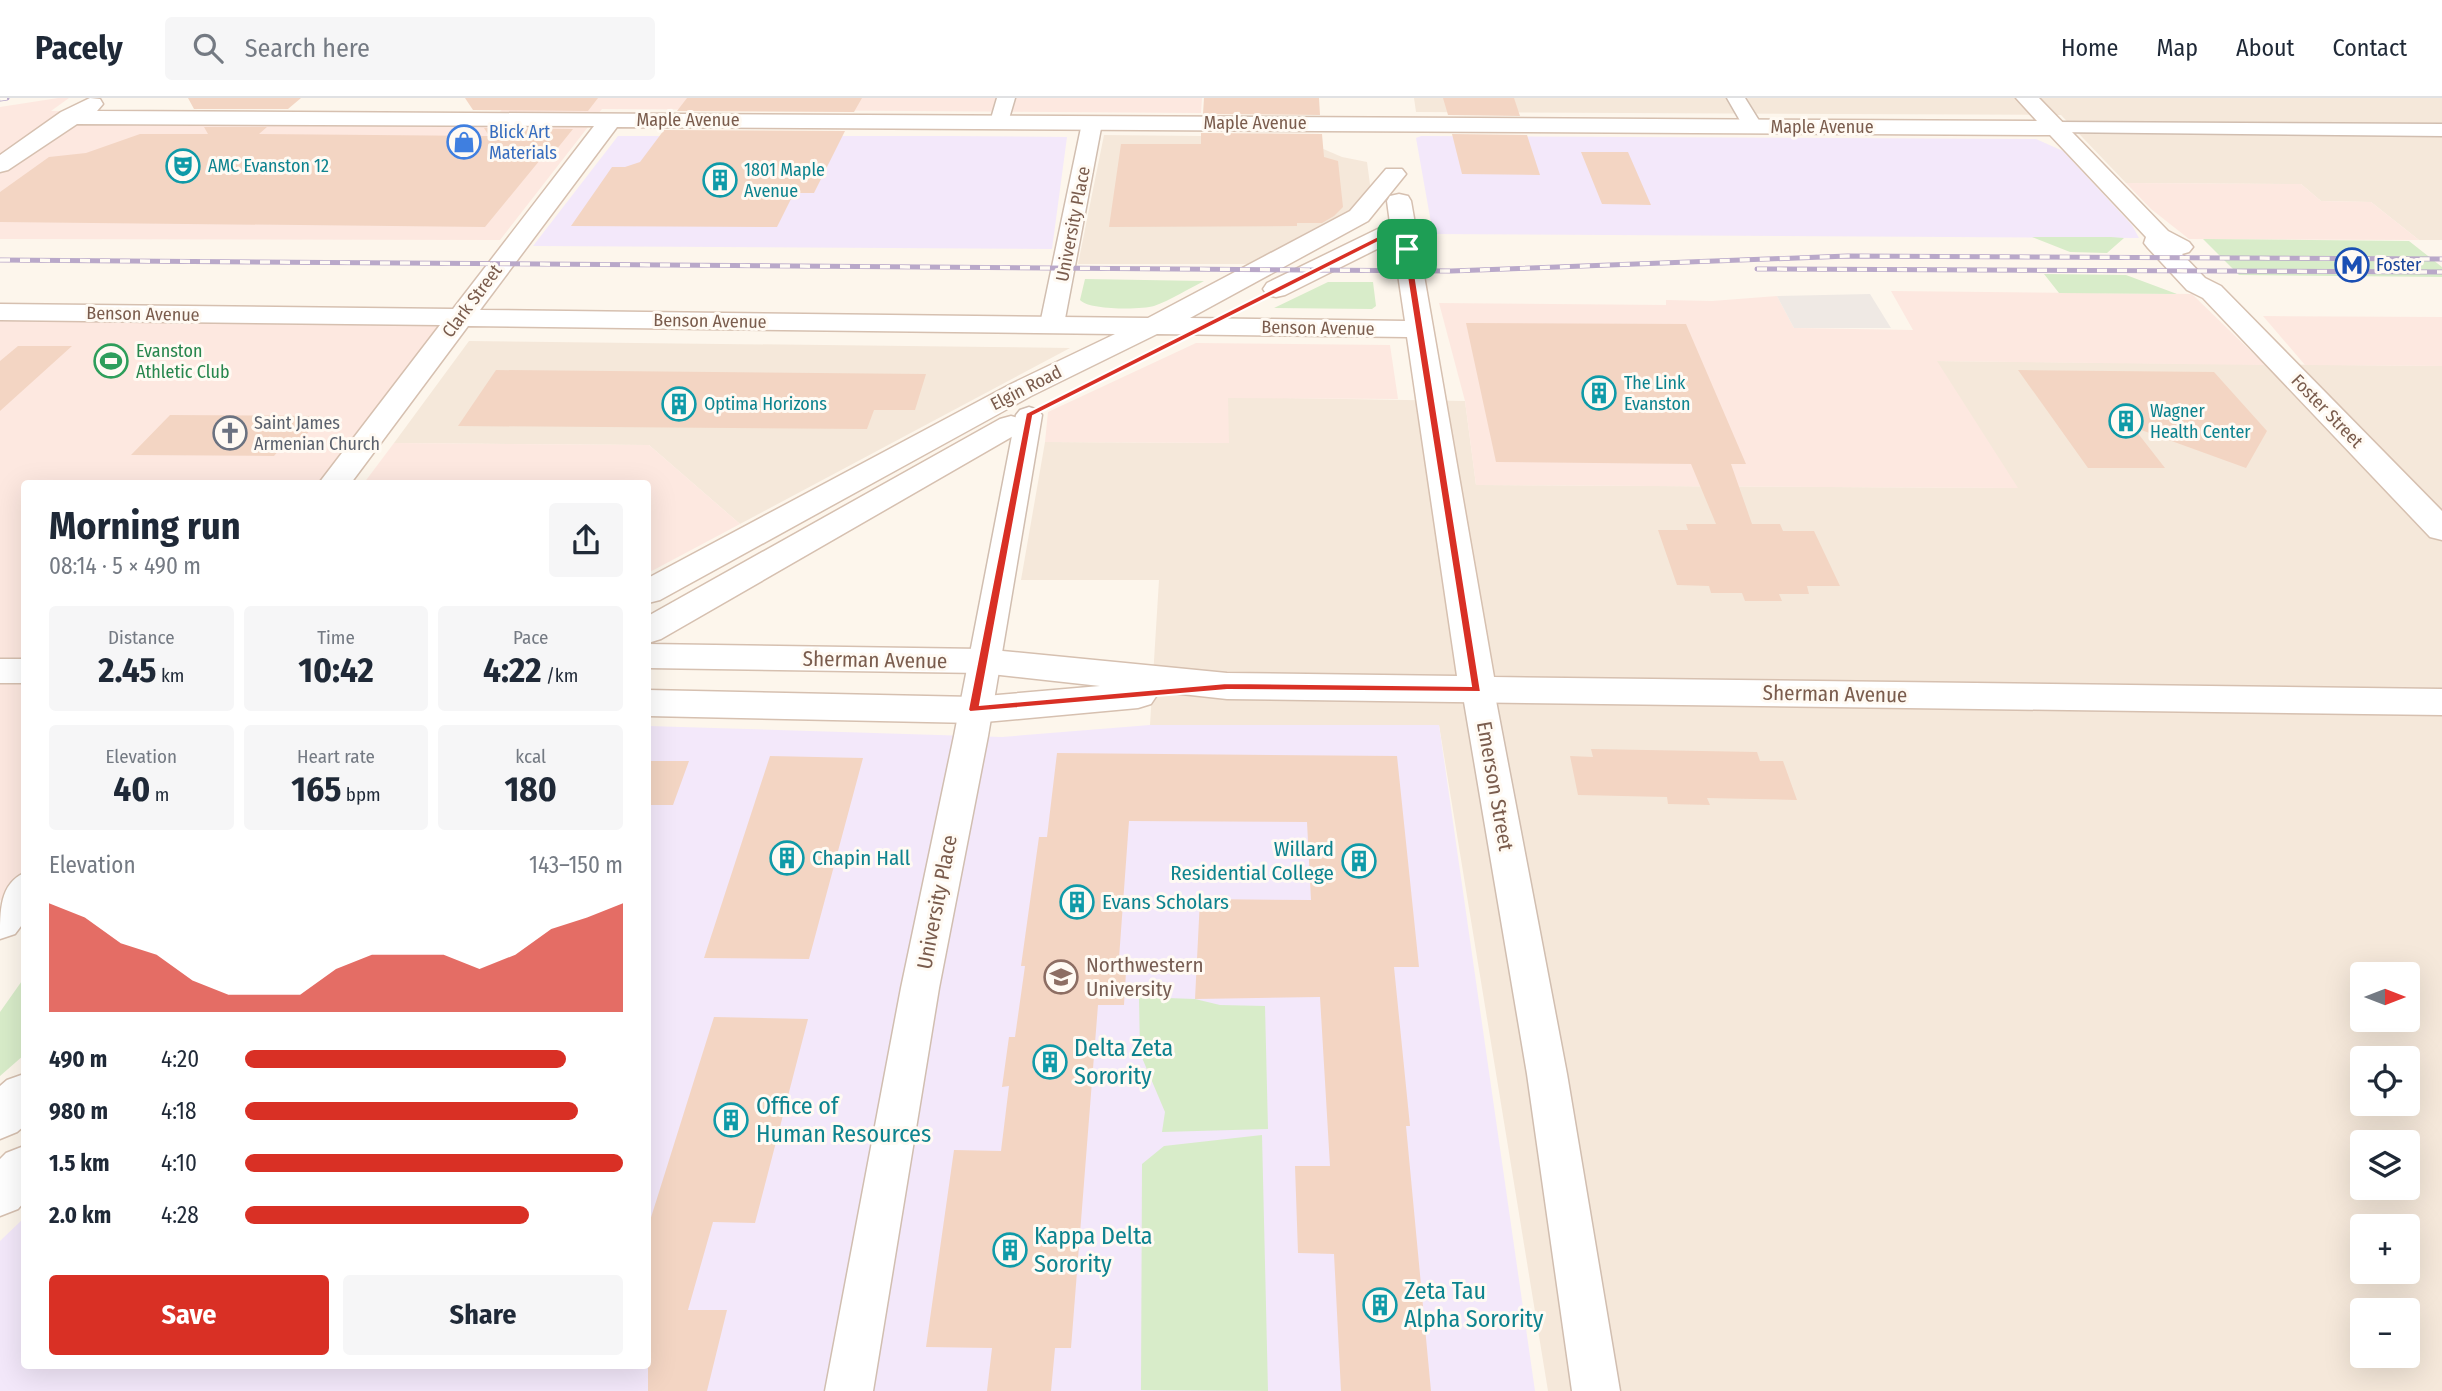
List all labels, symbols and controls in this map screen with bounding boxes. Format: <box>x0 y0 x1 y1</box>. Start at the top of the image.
search box <box>165 17 655 80</box>
text: Pacely <box>35 28 123 68</box>
icon: search <box>189 29 227 67</box>
text: Search here <box>245 33 370 64</box>
text: Home <box>2061 34 2118 62</box>
text: Map <box>2156 34 2198 62</box>
text: About <box>2236 34 2294 62</box>
text: Contact <box>2332 34 2407 62</box>
street label: Maple Avenue <box>636 109 740 131</box>
street label: Maple Avenue <box>1203 112 1307 134</box>
street label: Maple Avenue <box>1770 116 1874 138</box>
place label: Blick Art Materials <box>489 121 557 164</box>
shop icon: Blick Art Materials <box>445 123 483 161</box>
theatre icon: AMC Evanston 12 <box>164 147 202 185</box>
place label: AMC Evanston 12 <box>208 155 329 177</box>
place label: 1801 Maple Avenue <box>744 159 825 202</box>
building icon: 1801 Maple Avenue <box>701 161 739 199</box>
street label: University Place <box>1051 164 1095 283</box>
pin <box>1377 219 1437 279</box>
icon: arrive <box>1388 230 1426 268</box>
metro station icon: Foster <box>2333 246 2371 284</box>
place label: Foster <box>2376 254 2422 276</box>
street label: Clark Street <box>437 260 507 342</box>
street label: Benson Avenue <box>86 302 200 326</box>
street label: Benson Avenue <box>653 309 767 333</box>
street label: Benson Avenue <box>1261 316 1375 340</box>
place label: Evanston Athletic Club <box>136 340 229 383</box>
sports icon: Evanston Athletic Club <box>92 342 130 380</box>
street label: Elgin Road <box>987 361 1065 415</box>
street label: Foster Street <box>2287 370 2368 452</box>
place label: The Link Evanston <box>1624 372 1690 415</box>
building icon: The Link Evanston <box>1580 374 1618 412</box>
building icon: Optima Horizons <box>660 385 698 423</box>
place label: Optima Horizons <box>704 393 827 415</box>
place label: Wagner Health Center <box>2150 400 2251 443</box>
building icon: Wagner Health Center <box>2107 402 2145 440</box>
place label: Saint James Armenian Church <box>254 412 380 455</box>
church icon: Saint James Armenian Church <box>211 414 249 452</box>
text: Morning run <box>49 503 241 549</box>
button: share <box>549 503 623 577</box>
text: 08:14 · 5 × 490 m <box>49 552 201 580</box>
text: Distance <box>108 626 175 649</box>
text: Time <box>317 626 355 649</box>
text: Pace <box>513 626 548 649</box>
street label: Sherman Avenue <box>802 646 948 674</box>
text: 2.45 <box>98 649 157 691</box>
text: 10:42 <box>298 649 374 691</box>
text: 4:22 <box>483 649 541 691</box>
text: km <box>157 664 184 687</box>
text: /km <box>541 664 578 687</box>
street label: Sherman Avenue <box>1762 680 1908 708</box>
street label: Emerson Street <box>1471 719 1519 853</box>
text: Elevation <box>106 745 177 768</box>
text: Heart rate <box>297 745 375 768</box>
text: kcal <box>515 745 546 768</box>
text: 40 <box>113 768 150 810</box>
text: 165 <box>291 768 341 810</box>
text: 180 <box>504 768 557 810</box>
text: m <box>150 783 169 806</box>
text: bpm <box>341 783 381 806</box>
street label: University Place <box>911 833 963 971</box>
place label: Willard Residential College <box>1170 836 1334 886</box>
building icon: Chapin Hall <box>768 839 806 877</box>
building icon: Willard Residential College <box>1340 842 1378 880</box>
place label: Chapin Hall <box>812 845 911 871</box>
text: Elevation <box>49 851 136 879</box>
text: 143–150 m <box>529 851 623 879</box>
building icon: Evans Scholars <box>1058 883 1096 921</box>
place label: Evans Scholars <box>1102 889 1229 915</box>
place label: Northwestern University <box>1086 952 1203 1002</box>
school or university icon: Northwestern University <box>1042 958 1080 996</box>
north arrow <box>2350 962 2420 1032</box>
map controls <box>2350 962 2420 1368</box>
place label: Delta Zeta Sorority <box>1074 1034 1173 1090</box>
building icon: Delta Zeta Sorority <box>1031 1043 1069 1081</box>
text: 490 m <box>49 1045 107 1073</box>
text: 4:20 <box>161 1045 199 1073</box>
button: locate <box>2350 1046 2420 1116</box>
place label: Office of Human Resources <box>756 1092 931 1148</box>
text: 980 m <box>49 1097 108 1125</box>
text: 4:18 <box>161 1097 197 1125</box>
building icon: Office of Human Resources <box>712 1101 750 1139</box>
button: layers <box>2350 1130 2420 1200</box>
text: 1.5 km <box>49 1149 110 1177</box>
text: 4:10 <box>161 1149 197 1177</box>
text: 2.0 km <box>49 1201 111 1229</box>
text: 4:28 <box>161 1201 199 1229</box>
button: + <box>2350 1214 2420 1284</box>
place label: Kappa Delta Sorority <box>1034 1222 1153 1278</box>
building icon: Kappa Delta Sorority <box>991 1231 1029 1269</box>
button: Save <box>49 1275 329 1355</box>
button: Share <box>343 1275 623 1355</box>
place label: Zeta Tau Alpha Sorority <box>1404 1277 1544 1333</box>
building icon: Zeta Tau Alpha Sorority <box>1361 1286 1399 1324</box>
button: − <box>2350 1298 2420 1368</box>

